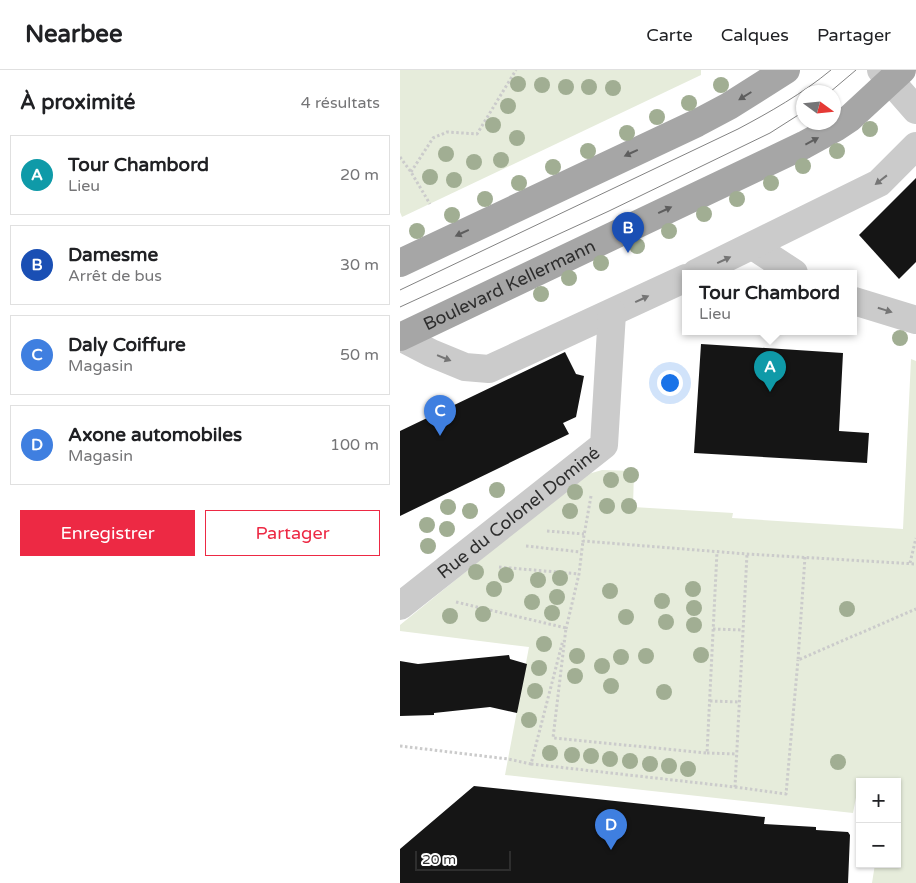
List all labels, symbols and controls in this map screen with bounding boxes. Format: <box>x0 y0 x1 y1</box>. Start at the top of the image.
text: Nearbee <box>25 20 123 49</box>
text: Carte <box>646 24 693 46</box>
text: Calques <box>721 24 789 46</box>
text: Partager <box>817 24 891 46</box>
north arrow <box>796 85 841 130</box>
text: À proximité <box>20 90 135 115</box>
one-way arrow <box>738 91 751 101</box>
text: 4 résultats <box>301 93 380 113</box>
one-way arrow <box>804 137 819 145</box>
one-way arrow <box>624 150 638 158</box>
text: Tour Chambord <box>68 154 209 176</box>
text: A <box>31 165 43 185</box>
text: 20 m <box>340 165 379 185</box>
one-way arrow <box>875 174 888 185</box>
text: Lieu <box>68 176 100 196</box>
one-way arrow <box>658 206 672 214</box>
pin: B <box>612 212 644 253</box>
one-way arrow <box>455 229 469 237</box>
street label: Boulevard Kellermann <box>420 235 599 335</box>
text: Damesme <box>68 244 158 266</box>
text: B <box>31 255 43 275</box>
text: 30 m <box>340 255 379 275</box>
one-way arrow <box>717 255 732 264</box>
text: Arrêt de bus <box>68 266 162 286</box>
popup <box>682 270 857 335</box>
text: Tour Chambord <box>699 282 840 304</box>
one-way arrow <box>635 295 649 303</box>
text: Lieu <box>699 304 731 324</box>
one-way arrow <box>878 307 893 315</box>
text: Daly Coiffure <box>68 334 186 356</box>
text: C <box>31 345 43 365</box>
text: 50 m <box>340 345 379 365</box>
pin: A <box>754 351 786 392</box>
one-way arrow <box>437 355 451 363</box>
text: Magasin <box>68 356 133 376</box>
your location <box>657 370 683 396</box>
pin: C <box>424 395 456 436</box>
text: Axone automobiles <box>68 424 242 446</box>
text: D <box>31 435 43 455</box>
text: 100 m <box>330 435 379 455</box>
street label: Rue du Colonel Dominé <box>433 442 604 583</box>
text: Magasin <box>68 446 133 466</box>
button: Enregistrer <box>20 510 195 556</box>
button: Partager <box>205 510 380 556</box>
map controls <box>856 778 901 868</box>
button: + <box>856 778 901 823</box>
pin: D <box>595 809 627 850</box>
button: − <box>856 823 901 868</box>
scale bar <box>415 848 511 871</box>
text: 20 m <box>422 851 456 868</box>

